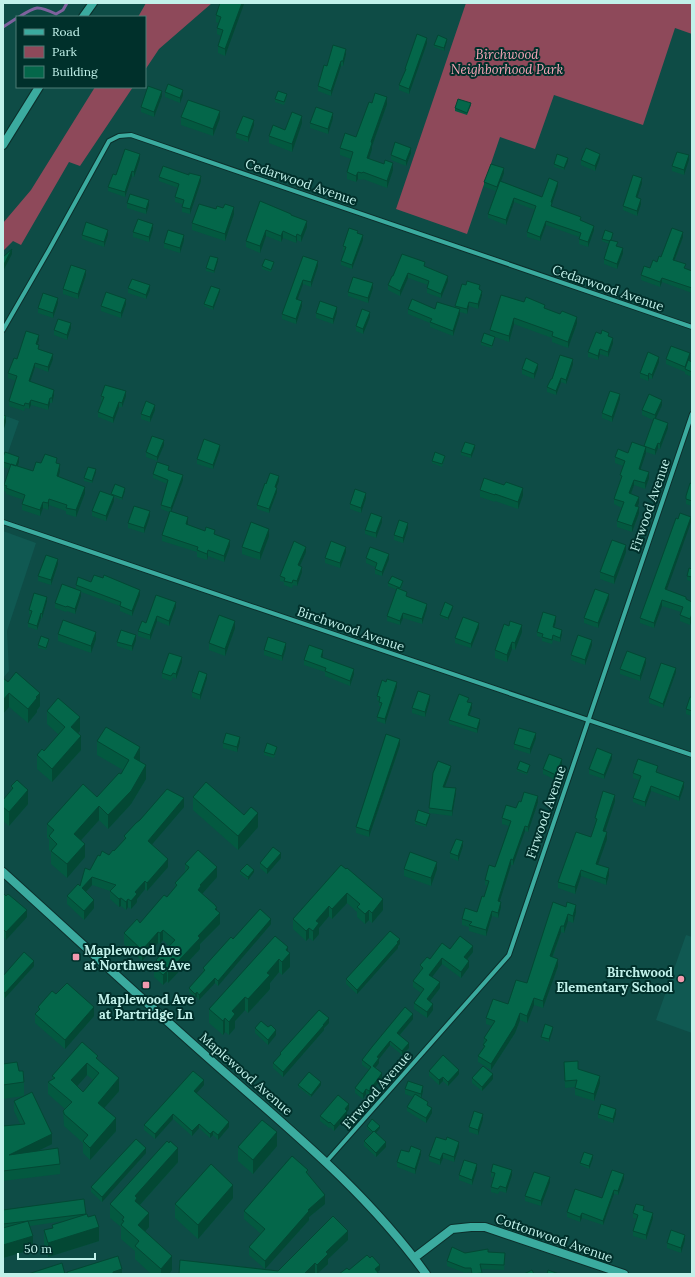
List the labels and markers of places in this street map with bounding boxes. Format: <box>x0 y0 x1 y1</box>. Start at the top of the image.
place label: Maplewood Ave at Northwest Ave <box>84 942 191 974</box>
marker: Maplewood Ave at Northwest Ave <box>71 952 81 962</box>
place label: Birchwood Elementary School <box>556 964 673 996</box>
marker: Birchwood Elementary School <box>676 974 686 984</box>
marker: Maplewood Ave at Partridge Ln <box>141 980 151 990</box>
place label: Maplewood Ave at Partridge Ln <box>98 991 194 1023</box>

